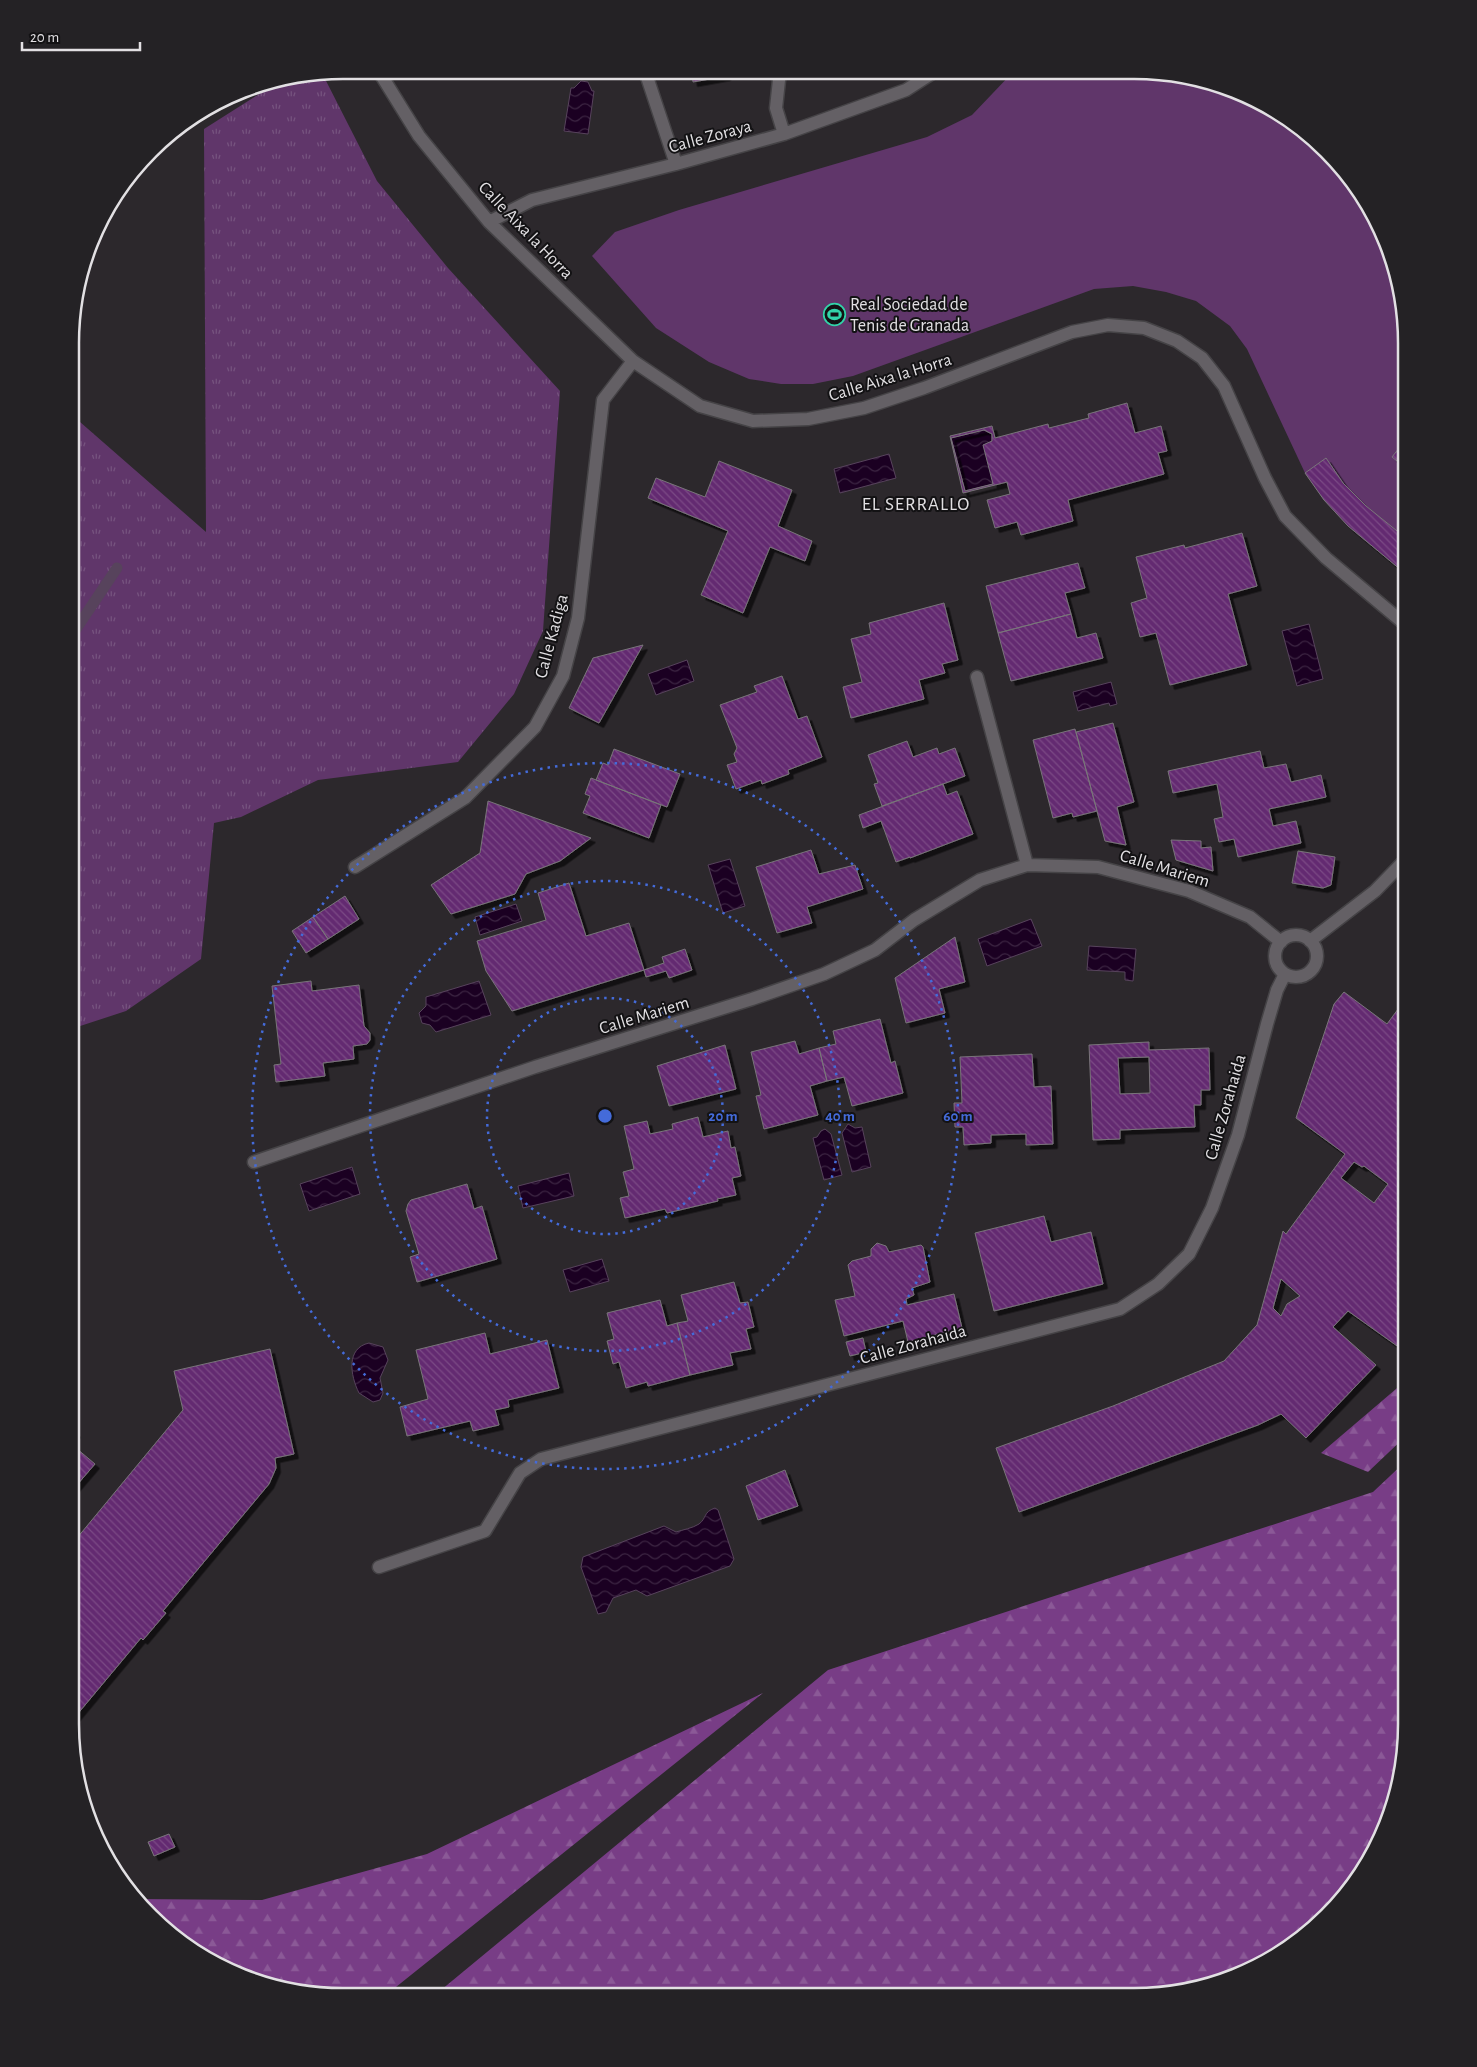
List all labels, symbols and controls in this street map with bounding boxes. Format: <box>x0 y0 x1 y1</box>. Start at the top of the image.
scale bar <box>22 20 140 52</box>
text: 20 m <box>30 30 59 45</box>
street label: Calle Zoraya <box>667 117 754 157</box>
street label: Calle Aixa la Horra <box>475 179 576 283</box>
place label: Real Sociedad de Tenis de Granada <box>850 296 969 335</box>
sports icon: Real Sociedad de Tenis de Granada <box>822 302 846 326</box>
street label: Calle Aixa la Horra <box>827 351 954 405</box>
district label: EL SERRALLO <box>862 495 970 514</box>
street label: Calle Kadiga <box>532 592 572 680</box>
street label: Calle Mariem <box>1118 847 1212 891</box>
street label: Calle Mariem <box>597 994 691 1038</box>
street label: Calle Zorahaida <box>1202 1052 1250 1162</box>
centre of rings <box>596 1107 614 1125</box>
text: 20 m <box>708 1109 738 1124</box>
text: 40 m <box>825 1109 855 1124</box>
text: 60 m <box>943 1109 973 1124</box>
street label: Calle Zorahaida <box>858 1322 968 1368</box>

